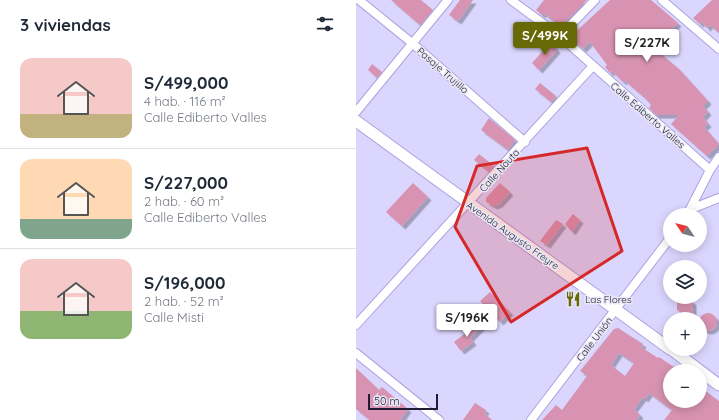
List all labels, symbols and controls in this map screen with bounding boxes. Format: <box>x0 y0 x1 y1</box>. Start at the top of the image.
icon: filters <box>314 13 336 35</box>
text: 3 viviendas <box>20 14 111 35</box>
pin: S/499K <box>512 22 578 56</box>
text: S/499K <box>522 27 568 43</box>
pin: S/227K <box>614 29 680 63</box>
text: S/227K <box>624 34 670 50</box>
street label: Pasaje Trujillo <box>414 44 471 96</box>
text: S/499,000 <box>144 72 228 93</box>
icon: home <box>52 74 100 122</box>
street label: Calle Ediberto Valles <box>608 80 688 151</box>
text: 4 hab. · 116 m² <box>144 93 226 109</box>
text: Calle Ediberto Valles <box>144 109 267 125</box>
street label: Calle Nauta <box>477 146 522 195</box>
text: S/227,000 <box>144 172 228 193</box>
icon: home <box>52 175 100 223</box>
text: 2 hab. · 60 m² <box>144 193 224 209</box>
street label: Avenida Augusto Freyre <box>464 198 562 273</box>
north arrow <box>663 208 707 252</box>
map controls <box>663 208 707 408</box>
text: Calle Ediberto Valles <box>144 209 267 225</box>
button: layers <box>663 260 707 304</box>
text: S/196,000 <box>144 272 225 293</box>
icon: home <box>52 275 100 323</box>
restaurant icon: Las Flores <box>564 290 582 308</box>
text: 2 hab. · 52 m² <box>144 293 224 309</box>
place label: Las Flores <box>585 293 632 306</box>
pin: S/196K <box>434 304 500 338</box>
text: Calle Misti <box>144 309 204 325</box>
text: S/196K <box>445 309 489 325</box>
button: + <box>663 312 707 356</box>
street label: Calle Unión <box>573 314 615 364</box>
button: − <box>663 364 707 408</box>
scale bar <box>368 392 438 411</box>
text: 50 m <box>374 394 400 408</box>

